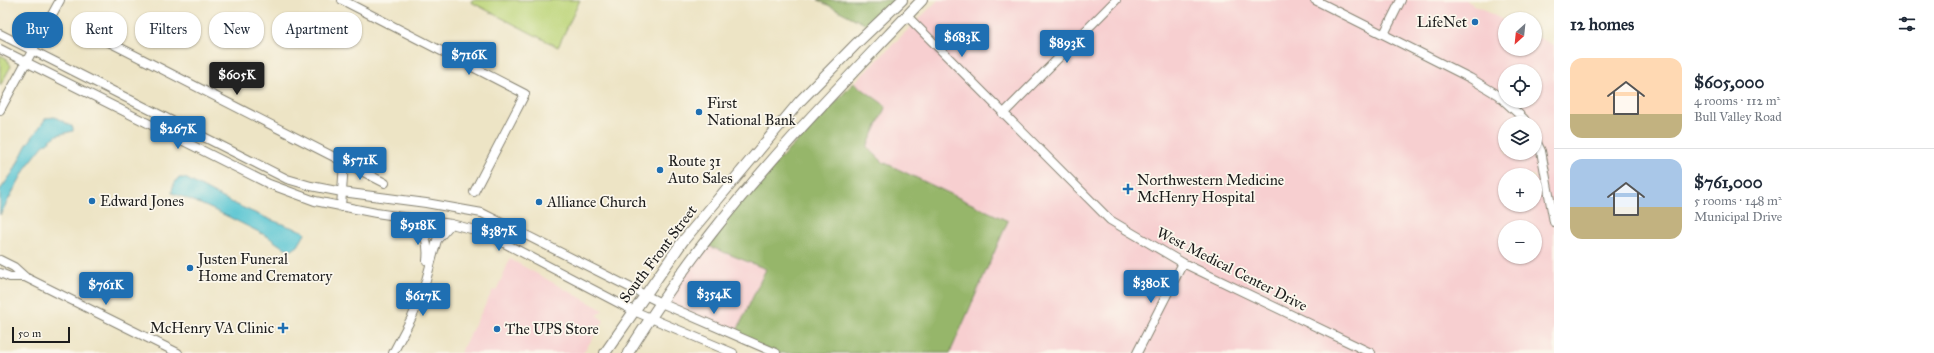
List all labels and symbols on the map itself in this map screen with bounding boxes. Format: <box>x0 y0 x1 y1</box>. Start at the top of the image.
north arrow <box>1498 12 1542 56</box>
place label: LifeNet <box>1417 13 1468 31</box>
marker: LifeNet <box>1470 17 1480 27</box>
pin: $683K <box>934 24 990 58</box>
pin: $893K <box>1039 30 1095 64</box>
pin: $716K <box>441 42 497 76</box>
pin: $605K <box>209 62 265 96</box>
place label: First National Bank <box>707 94 796 129</box>
marker: First National Bank <box>694 107 704 117</box>
pin: $267K <box>150 116 206 150</box>
pin: $571K <box>332 147 388 181</box>
place label: Route 31 Auto Sales <box>667 152 733 187</box>
marker: Route 31 Auto Sales <box>655 165 665 175</box>
place label: Northwestern Medicine McHenry Hospital <box>1137 171 1284 206</box>
marker: Northwestern Medicine McHenry Hospital <box>1122 183 1134 195</box>
place label: Edward Jones <box>100 192 184 211</box>
place label: Alliance Church <box>546 193 647 211</box>
marker: Edward Jones <box>87 196 97 206</box>
marker: Alliance Church <box>534 197 544 207</box>
street label: South Front Street <box>615 201 701 306</box>
pin: $918K <box>390 212 446 246</box>
pin: $387K <box>471 218 527 252</box>
street label: West Medical Center Drive <box>1154 223 1310 315</box>
place label: Justen Funeral Home and Crematory <box>196 250 333 285</box>
marker: Justen Funeral Home and Crematory <box>185 263 195 273</box>
pin: $380K <box>1123 270 1179 304</box>
pin: $761K <box>78 272 134 306</box>
pin: $354K <box>686 281 742 315</box>
pin: $617K <box>395 283 451 317</box>
place label: McHenry VA Clinic <box>150 319 274 337</box>
place label: The UPS Store <box>505 320 599 338</box>
marker: McHenry VA Clinic <box>277 322 289 334</box>
marker: The UPS Store <box>492 324 502 334</box>
scale bar <box>12 325 70 344</box>

